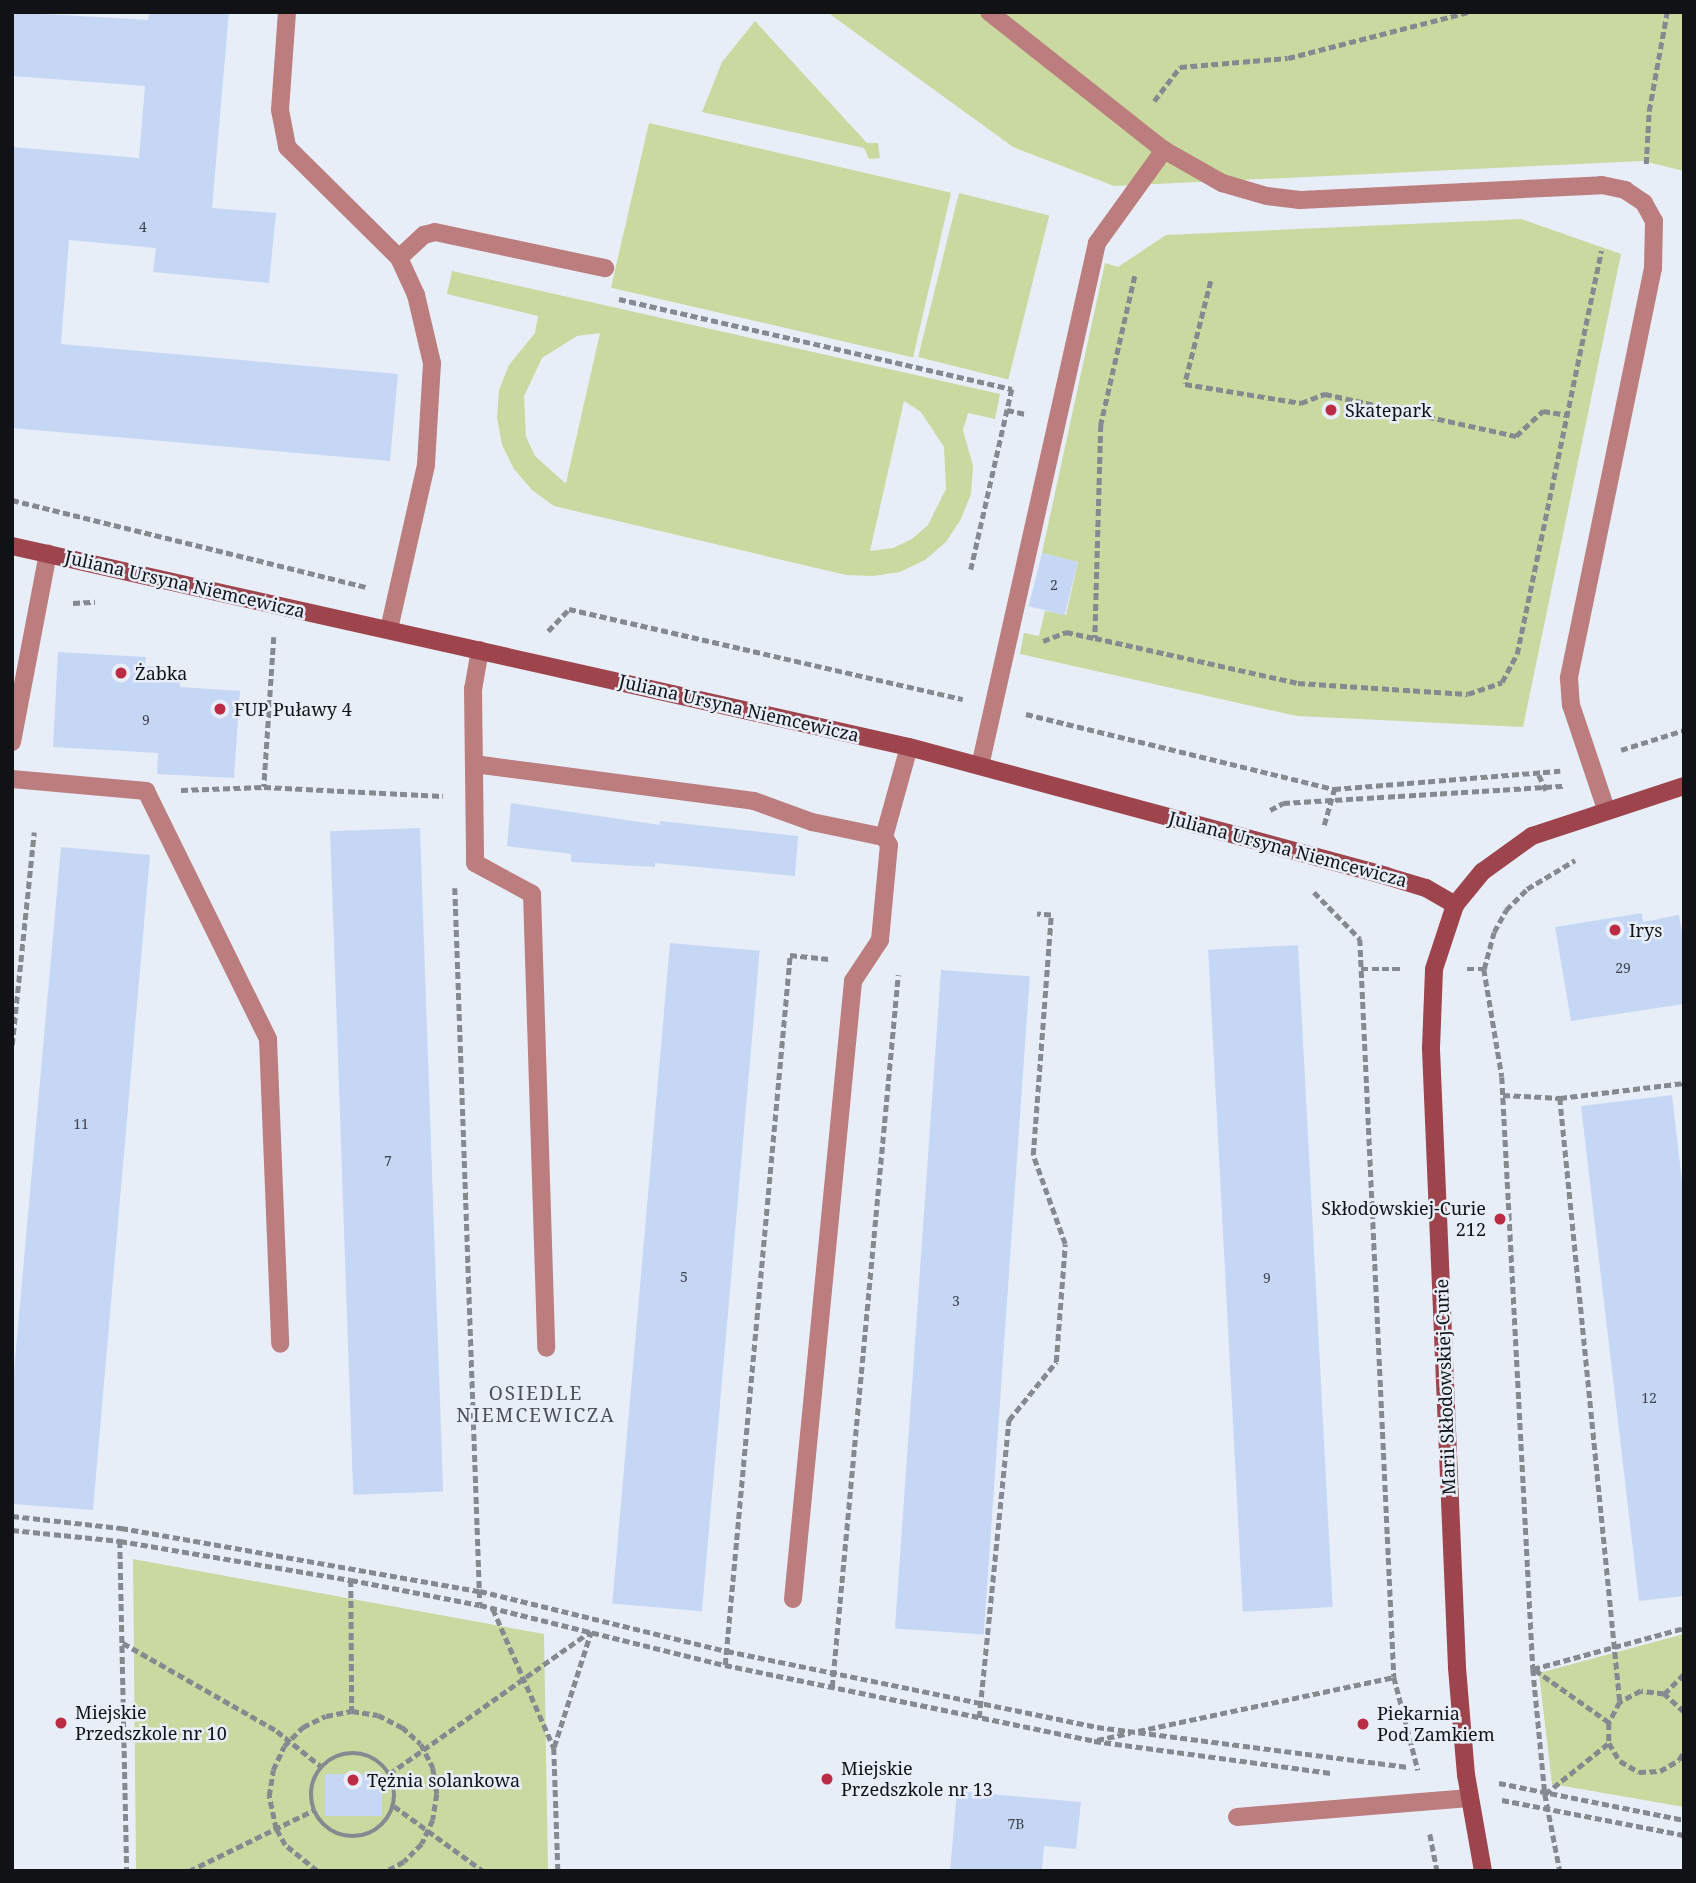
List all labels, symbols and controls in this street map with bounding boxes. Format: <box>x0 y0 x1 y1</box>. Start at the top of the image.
house number: 4 <box>139 219 147 235</box>
place label: Skatepark <box>1345 399 1432 421</box>
marker: Skatepark <box>1323 402 1339 418</box>
street label: Juliana Ursyna Niemcewicza <box>63 546 307 622</box>
house number: 2 <box>1050 577 1058 593</box>
place label: Żabka <box>135 662 188 684</box>
marker: Żabka <box>113 665 129 681</box>
street label: Juliana Ursyna Niemcewicza <box>617 670 861 746</box>
place label: FUP Puławy 4 <box>234 698 352 720</box>
marker: FUP Puławy 4 <box>212 701 228 717</box>
house number: 9 <box>142 712 150 728</box>
street label: Juliana Ursyna Niemcewicza <box>1166 807 1410 891</box>
place label: Irys <box>1629 919 1662 941</box>
marker: Irys <box>1607 922 1623 938</box>
house number: 29 <box>1615 960 1631 976</box>
house number: 11 <box>73 1116 89 1132</box>
house number: 7 <box>384 1153 392 1169</box>
place label: Skłodowskiej-Curie 212 <box>1321 1198 1486 1240</box>
marker: Skłodowskiej-Curie 212 <box>1492 1211 1508 1227</box>
house number: 5 <box>680 1269 688 1285</box>
house number: 9 <box>1263 1270 1271 1286</box>
street label: Marii Skłodowskiej-Curie <box>1430 1278 1460 1496</box>
house number: 3 <box>952 1293 960 1309</box>
district label: OSIEDLE NIEMCEWICZA <box>458 1383 614 1427</box>
house number: 12 <box>1641 1390 1657 1406</box>
place label: Miejskie Przedszkole nr 10 <box>75 1702 227 1744</box>
place label: Piekarnia Pod Zamkiem <box>1377 1703 1495 1746</box>
marker: Miejskie Przedszkole nr 10 <box>53 1715 69 1731</box>
marker: Piekarnia Pod Zamkiem <box>1355 1716 1371 1732</box>
place label: Miejskie Przedszkole nr 13 <box>841 1758 993 1800</box>
place label: Tężnia solankowa <box>367 1769 520 1791</box>
marker: Miejskie Przedszkole nr 13 <box>819 1771 835 1787</box>
marker: Tężnia solankowa <box>345 1772 361 1788</box>
house number: 7B <box>1008 1816 1024 1832</box>

